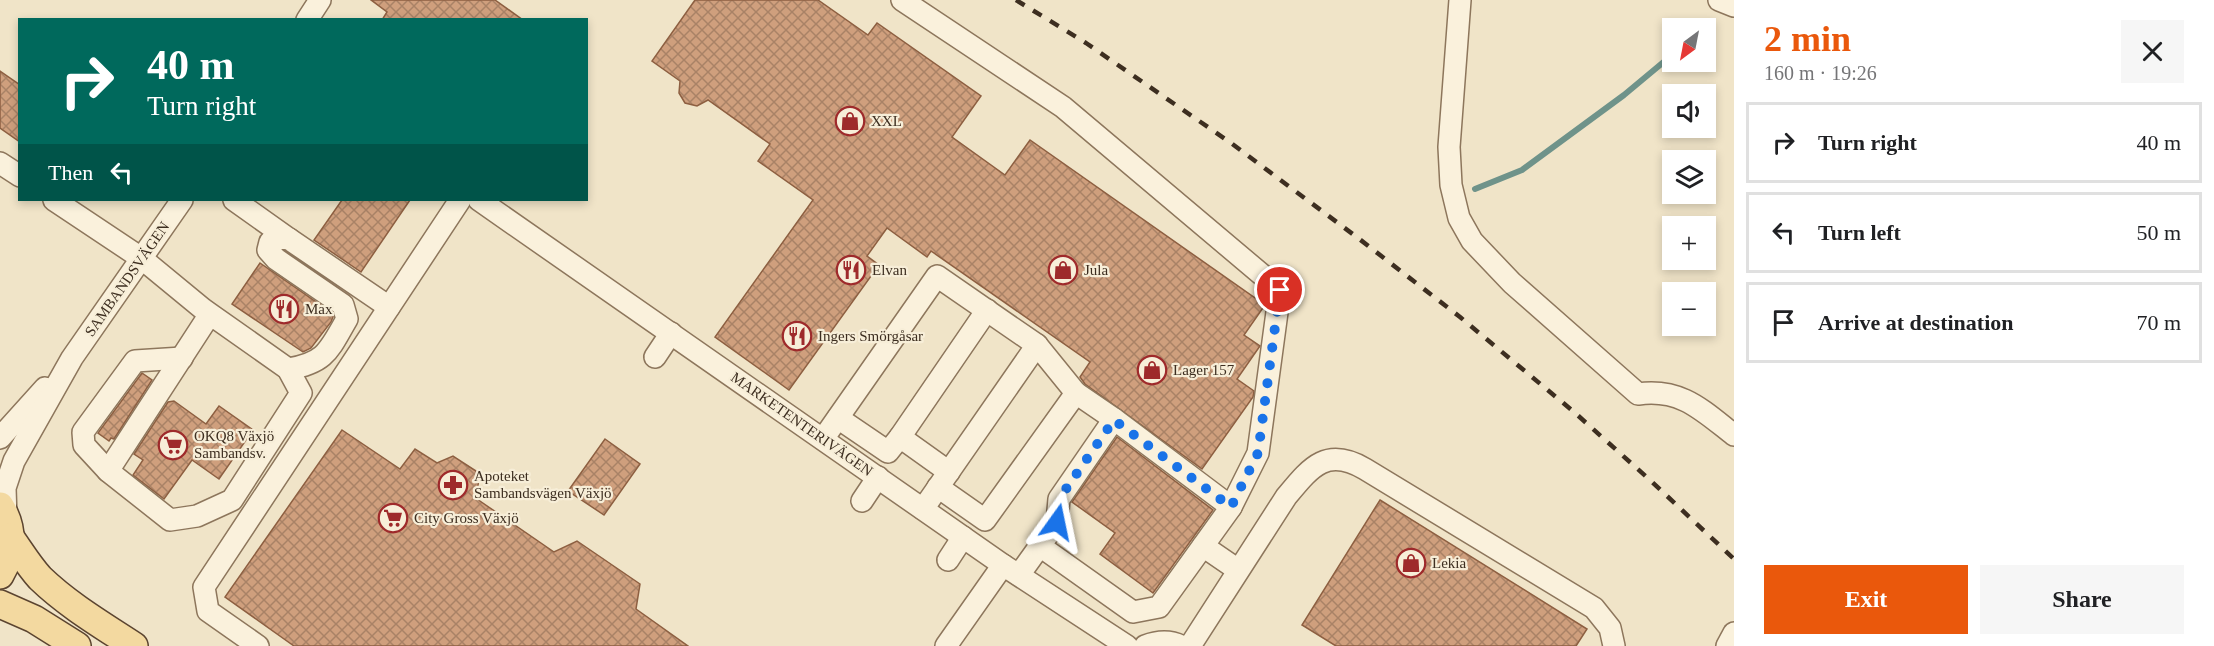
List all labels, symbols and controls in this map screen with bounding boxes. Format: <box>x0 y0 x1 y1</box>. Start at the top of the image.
north arrow <box>1662 18 1716 72</box>
map controls <box>1662 18 1716 336</box>
text: 2 min <box>1764 19 1851 59</box>
button: close <box>2121 20 2184 83</box>
icon: right <box>48 42 126 120</box>
text: 40 m <box>147 42 235 88</box>
text: 160 m · 19:26 <box>1764 62 1877 84</box>
button: sound <box>1662 84 1716 138</box>
text: Turn right <box>147 91 256 121</box>
shop icon: XXL <box>834 105 866 137</box>
place label: XXL <box>871 113 902 129</box>
icon: right <box>1767 126 1800 159</box>
text: Turn right <box>1818 130 1917 155</box>
text: 40 m <box>2136 130 2181 155</box>
button: layers <box>1662 150 1716 204</box>
icon: left <box>105 156 138 189</box>
text: Then <box>48 160 93 185</box>
button: + <box>1662 216 1716 270</box>
icon: left <box>1767 216 1800 249</box>
street label: SAMBANDSVÄGEN <box>81 219 173 339</box>
text: Turn left <box>1818 220 1901 245</box>
text: 50 m <box>2136 220 2181 245</box>
restaurant icon: Elvan <box>835 254 867 286</box>
shop icon: Jula <box>1047 254 1079 286</box>
place label: Elvan <box>872 262 907 278</box>
place label: Jula <box>1084 262 1109 278</box>
pin <box>1254 264 1305 315</box>
icon: arrive <box>1263 273 1296 306</box>
button: − <box>1662 282 1716 336</box>
restaurant icon: Max <box>268 293 300 325</box>
place label: Max <box>305 301 333 317</box>
icon: arrive <box>1767 306 1800 339</box>
text: Arrive at destination <box>1818 310 2014 335</box>
text: 70 m <box>2136 310 2181 335</box>
restaurant icon: Ingers Smörgåsar <box>781 320 813 352</box>
place label: Ingers Smörgåsar <box>818 328 923 344</box>
shop icon: Lager 157 <box>1136 354 1168 386</box>
place label: Lager 157 <box>1173 362 1235 378</box>
street label: MARKETENTERIVÄGEN <box>728 369 876 479</box>
place label: OKQ8 Växjö Sambandsv. <box>194 428 274 461</box>
supermarket icon: OKQ8 Växjö Sambandsv. <box>157 429 189 461</box>
place label: Apoteket Sambandsvägen Växjö <box>474 468 612 501</box>
pharmacy icon: Apoteket Sambandsvägen Växjö <box>437 469 469 501</box>
position arrow <box>1025 490 1089 554</box>
supermarket icon: City Gross Växjö <box>377 502 409 534</box>
place label: City Gross Växjö <box>414 510 519 526</box>
shop icon: Lekia <box>1395 547 1427 579</box>
place label: Lekia <box>1432 555 1466 571</box>
button: Exit <box>1764 565 1968 634</box>
button: Share <box>1980 565 2184 634</box>

